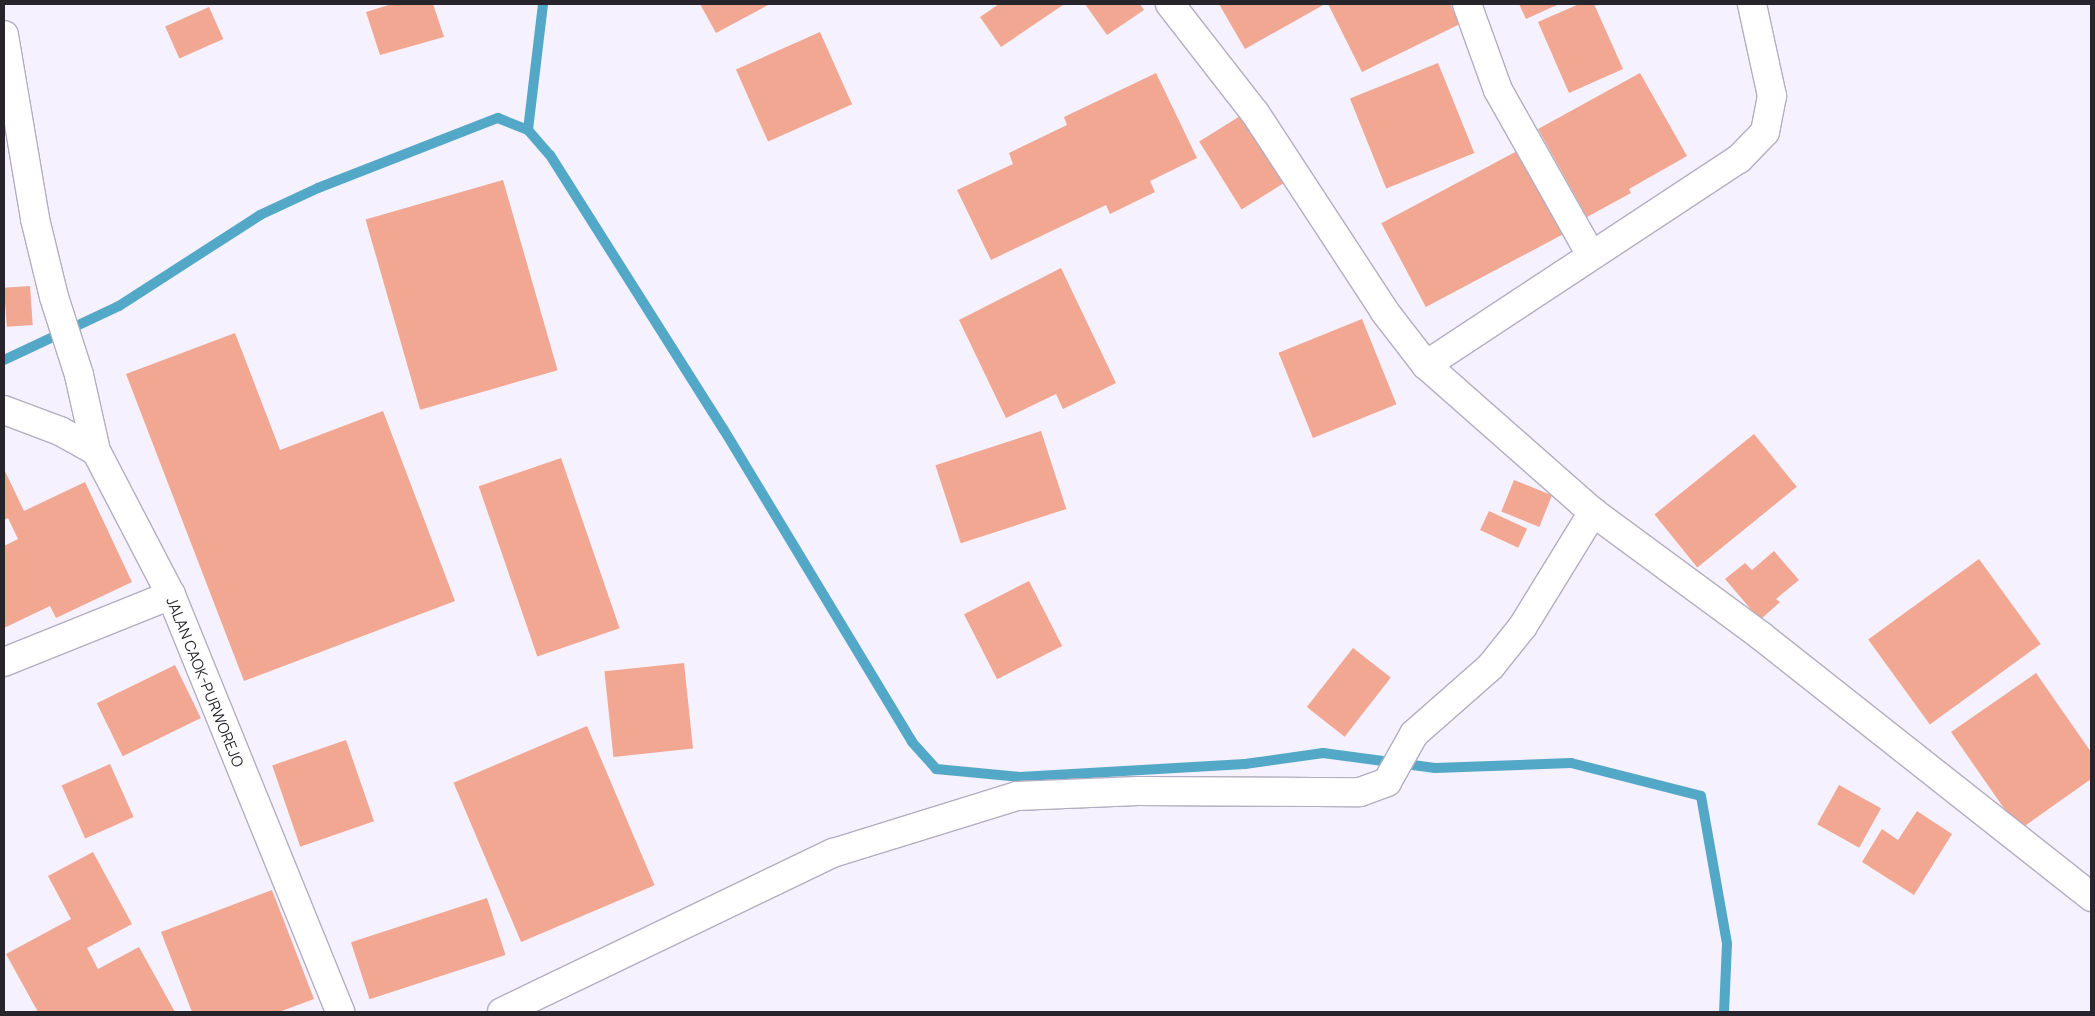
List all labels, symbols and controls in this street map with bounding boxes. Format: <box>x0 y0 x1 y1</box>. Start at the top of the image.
street label: JALAN CAOK-PURWOREJO <box>163 594 247 770</box>

